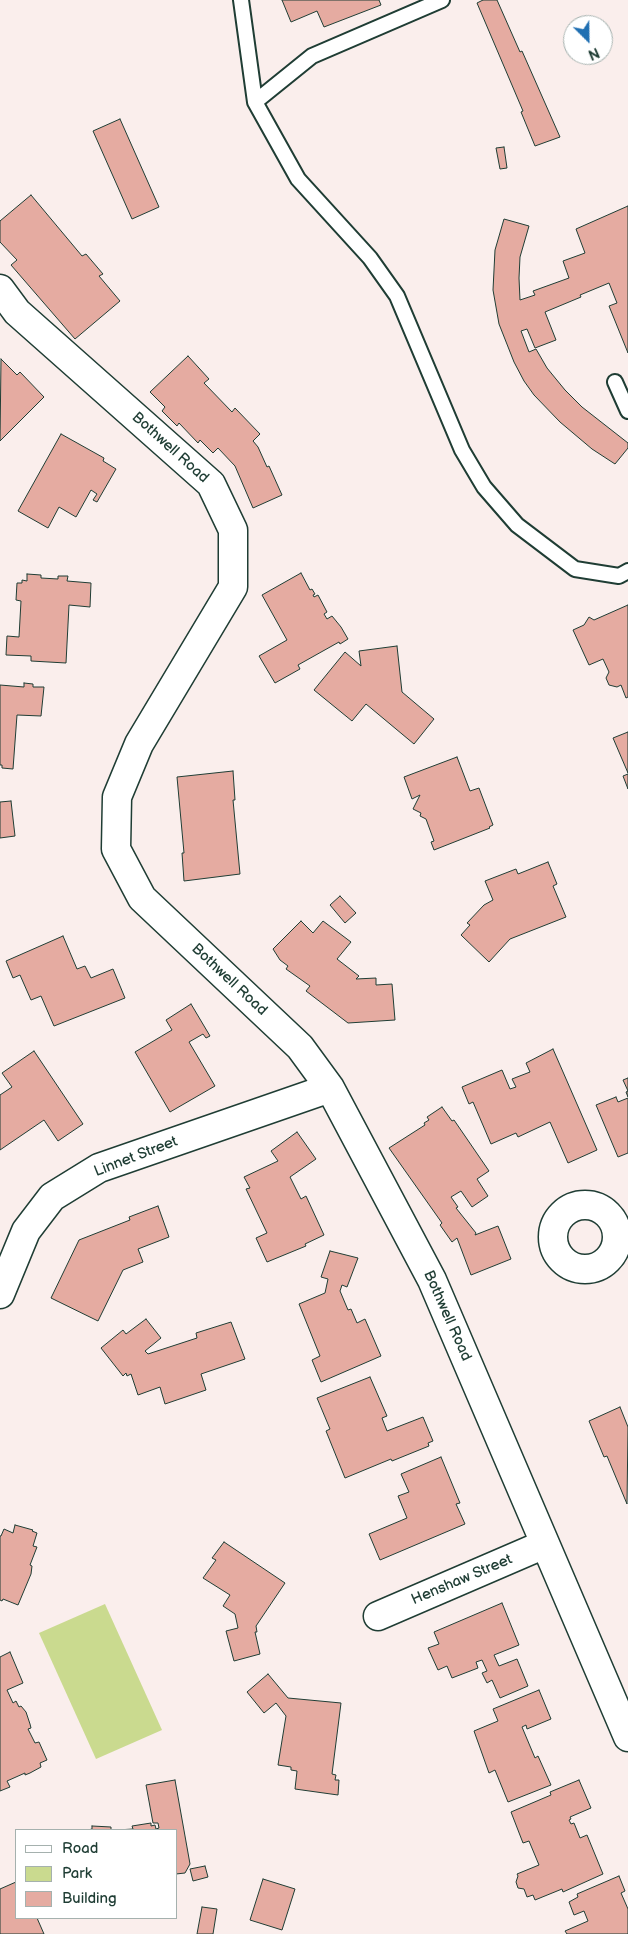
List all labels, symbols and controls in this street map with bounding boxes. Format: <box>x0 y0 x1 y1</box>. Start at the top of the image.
north arrow <box>563 15 613 65</box>
text: N <box>586 43 602 63</box>
street label: Bothwell Road <box>128 409 212 487</box>
street label: Bothwell Road <box>187 940 271 1020</box>
street label: Linnet Street <box>92 1133 180 1181</box>
street label: Bothwell Road <box>419 1268 475 1364</box>
street label: Henshaw Street <box>409 1551 515 1609</box>
legend <box>15 1829 178 1919</box>
text: Road <box>62 1839 98 1858</box>
text: Park <box>62 1864 92 1883</box>
text: Building <box>62 1889 117 1908</box>

